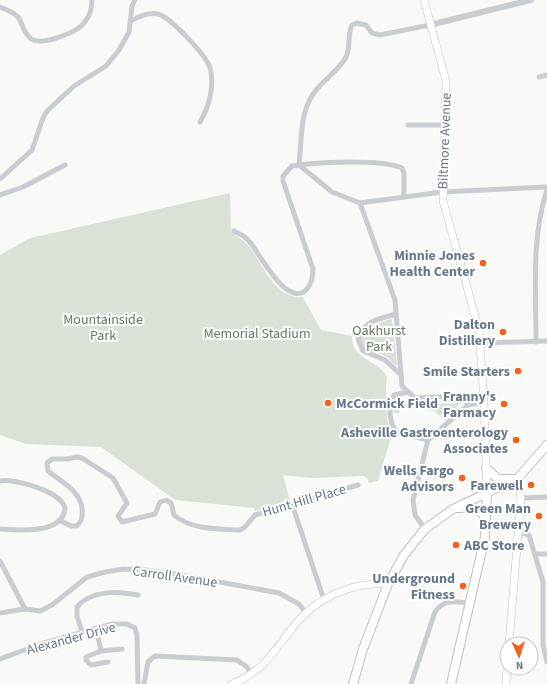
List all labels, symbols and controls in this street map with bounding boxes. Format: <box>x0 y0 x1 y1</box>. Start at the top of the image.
street label: Biltmore Avenue <box>433 92 457 190</box>
place label: Minnie Jones Health Center <box>390 246 475 282</box>
marker: Minnie Jones Health Center <box>478 258 488 268</box>
park label: Mountainside Park <box>63 310 143 346</box>
place label: Dalton Distillery <box>439 315 496 351</box>
park label: Oakhurst Park <box>352 321 406 357</box>
park label: Memorial Stadium <box>203 324 311 344</box>
marker: Dalton Distillery <box>498 327 508 337</box>
place label: Smile Starters <box>423 362 510 382</box>
marker: Smile Starters <box>513 366 523 376</box>
place label: Franny's Farmacy <box>443 387 497 423</box>
place label: McCormick Field <box>336 394 438 414</box>
marker: McCormick Field <box>323 398 333 408</box>
marker: Franny's Farmacy <box>499 399 509 409</box>
place label: Asheville Gastroenterology Associates <box>340 423 509 459</box>
marker: Asheville Gastroenterology Associates <box>511 435 521 445</box>
place label: Wells Fargo Advisors <box>384 461 454 497</box>
marker: Wells Fargo Advisors <box>457 473 467 483</box>
place label: Farewell <box>470 476 523 496</box>
street label: Hunt Hill Place <box>260 479 348 522</box>
marker: Farewell <box>526 480 536 490</box>
place label: Green Man Brewery <box>465 499 532 535</box>
marker: Green Man Brewery <box>534 511 544 521</box>
place label: ABC Store <box>463 536 524 556</box>
marker: ABC Store <box>451 540 461 550</box>
street label: Carroll Avenue <box>131 561 219 593</box>
place label: Underground Fitness <box>372 569 455 605</box>
marker: Underground Fitness <box>458 581 468 591</box>
street label: Alexander Drive <box>24 617 118 660</box>
north arrow <box>499 636 539 676</box>
text: N <box>515 658 524 673</box>

